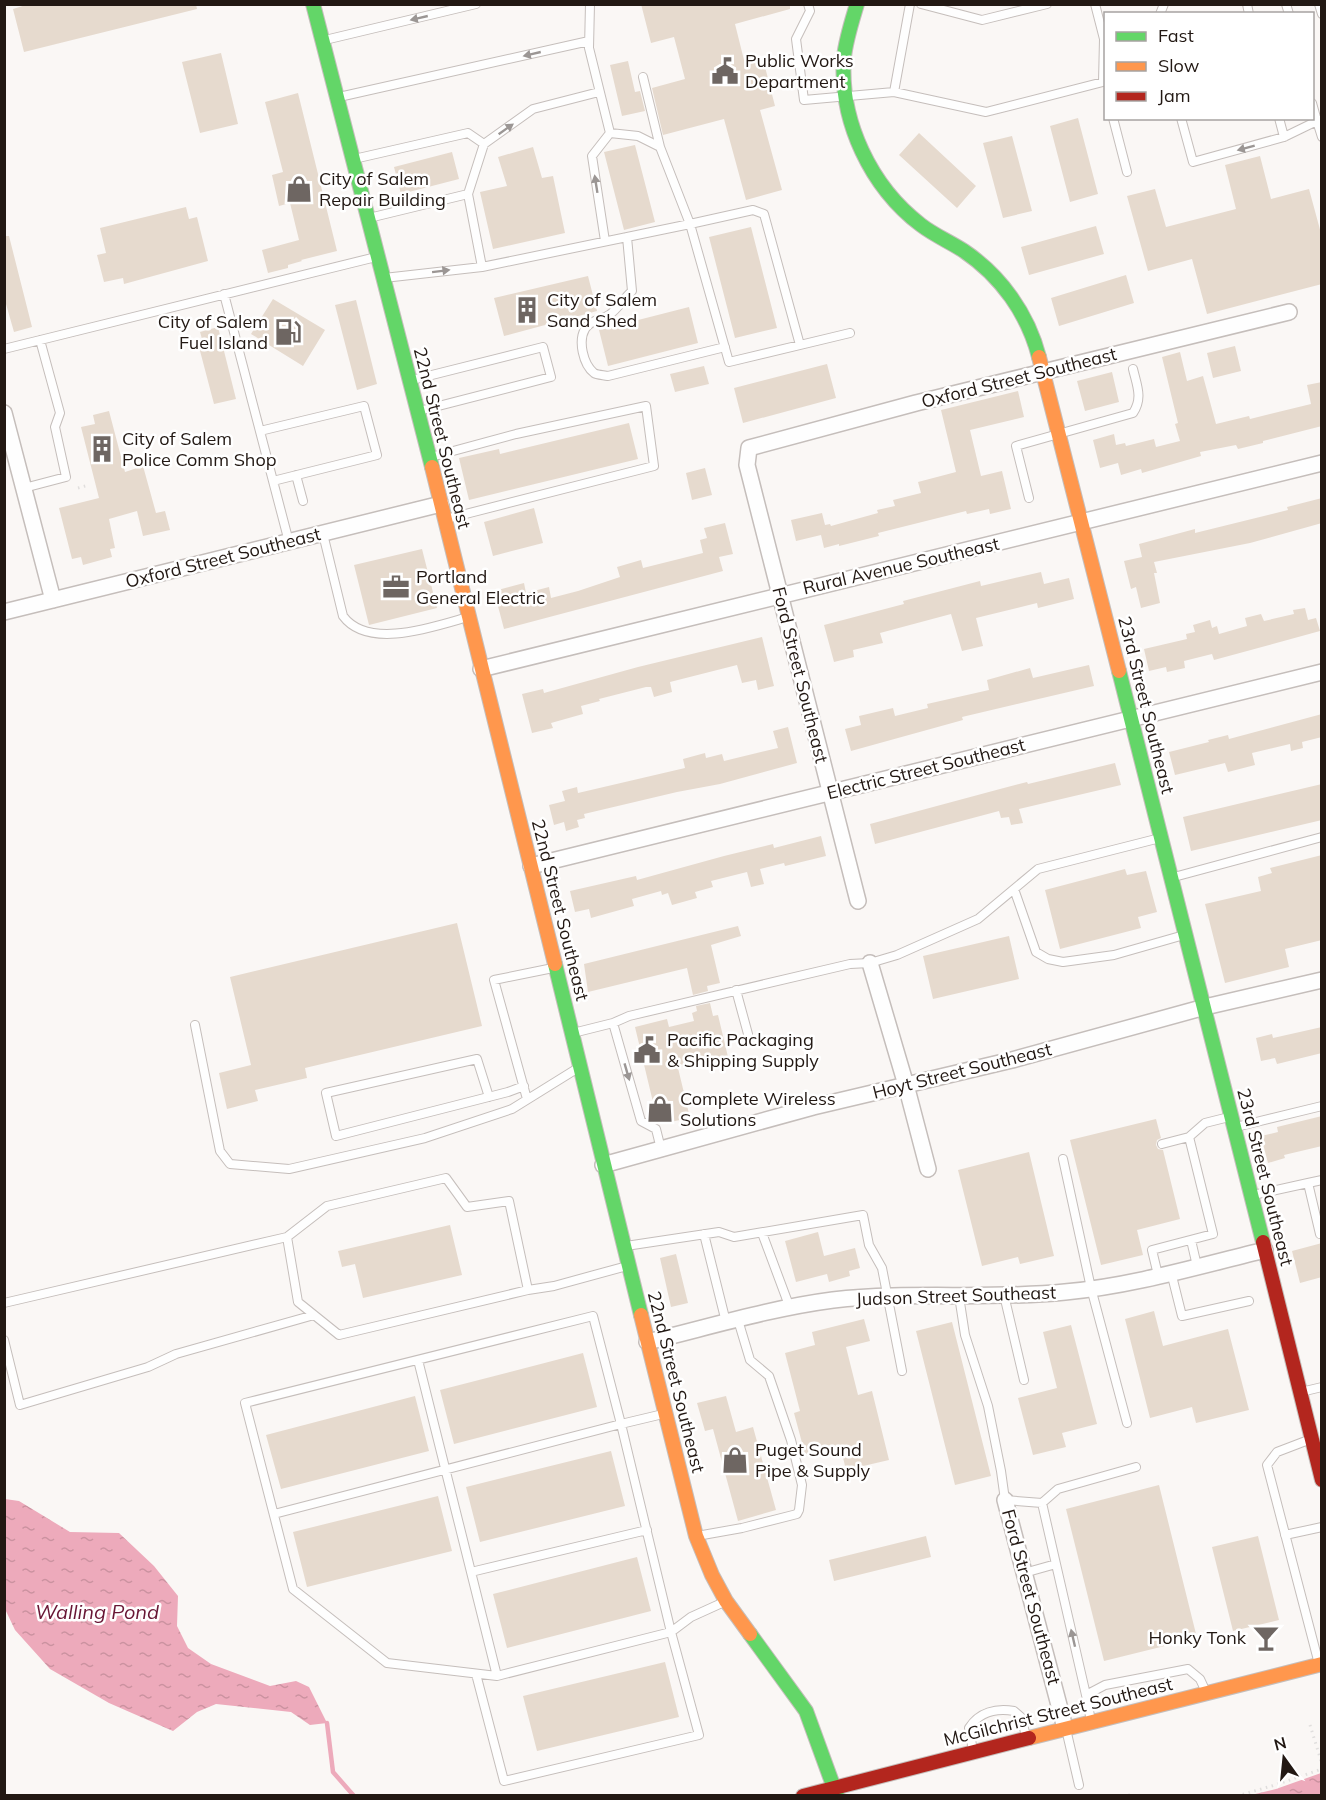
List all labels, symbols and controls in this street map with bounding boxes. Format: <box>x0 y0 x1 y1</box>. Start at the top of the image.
legend <box>1104 12 1314 120</box>
one-way arrow <box>409 14 428 23</box>
text: Fast <box>1158 24 1194 47</box>
one-way arrow <box>523 49 541 59</box>
place label: Public Works Department <box>745 49 854 93</box>
text: Slow <box>1158 54 1200 77</box>
public building icon: Public Works Department <box>710 56 740 86</box>
text: Jam <box>1158 84 1191 107</box>
one-way arrow <box>498 123 513 135</box>
one-way arrow <box>1237 143 1256 153</box>
place label: City of Salem Repair Building <box>319 167 446 211</box>
shop icon: City of Salem Repair Building <box>284 174 314 204</box>
one-way arrow <box>591 175 600 194</box>
one-way arrow <box>432 267 451 276</box>
place label: City of Salem Sand Shed <box>547 288 657 332</box>
building icon: City of Salem Sand Shed <box>512 295 542 325</box>
place label: City of Salem Fuel Island <box>158 310 268 354</box>
fuel station icon: City of Salem Fuel Island <box>273 317 303 347</box>
street label: Oxford Street Southeast <box>919 342 1119 413</box>
street label: 22nd Street Southeast <box>409 345 476 531</box>
place label: City of Salem Police Comm Shop <box>122 427 277 471</box>
building icon: City of Salem Police Comm Shop <box>87 434 117 464</box>
street label: Oxford Street Southeast <box>123 522 323 593</box>
street label: Rural Avenue Southeast <box>800 532 1001 599</box>
place label: Portland General Electric <box>416 565 545 609</box>
office icon: Portland General Electric <box>381 572 411 602</box>
street label: Ford Street Southeast <box>767 584 834 765</box>
street label: 23rd Street Southeast <box>1113 614 1180 796</box>
street label: Electric Street Southeast <box>824 733 1027 804</box>
street label: 22nd Street Southeast <box>527 817 594 1003</box>
place label: Pacific Packaging & Shipping Supply <box>667 1028 819 1072</box>
public building icon: Pacific Packaging & Shipping Supply <box>632 1035 662 1065</box>
street label: Hoyt Street Southeast <box>870 1037 1054 1104</box>
one-way arrow <box>623 1063 632 1081</box>
street label: 23rd Street Southeast <box>1232 1086 1299 1268</box>
place label: Complete Wireless Solutions <box>680 1087 836 1131</box>
shop icon: Complete Wireless Solutions <box>645 1094 675 1124</box>
street label: Judson Street Southeast <box>855 1281 1057 1310</box>
street label: 22nd Street Southeast <box>643 1289 710 1475</box>
place label: Puget Sound Pipe & Supply <box>755 1438 871 1482</box>
shop icon: Puget Sound Pipe & Supply <box>720 1445 750 1475</box>
street label: Ford Street Southeast <box>997 1507 1066 1687</box>
water label: Walling Pond <box>35 1599 159 1624</box>
bar icon: Honky Tonk <box>1251 1623 1281 1653</box>
place label: Honky Tonk <box>1149 1626 1247 1649</box>
one-way arrow <box>1068 1629 1077 1648</box>
street label: McGilchrist Street Southeast <box>941 1672 1175 1751</box>
north arrow <box>1254 1728 1314 1788</box>
text: N <box>1272 1732 1289 1755</box>

